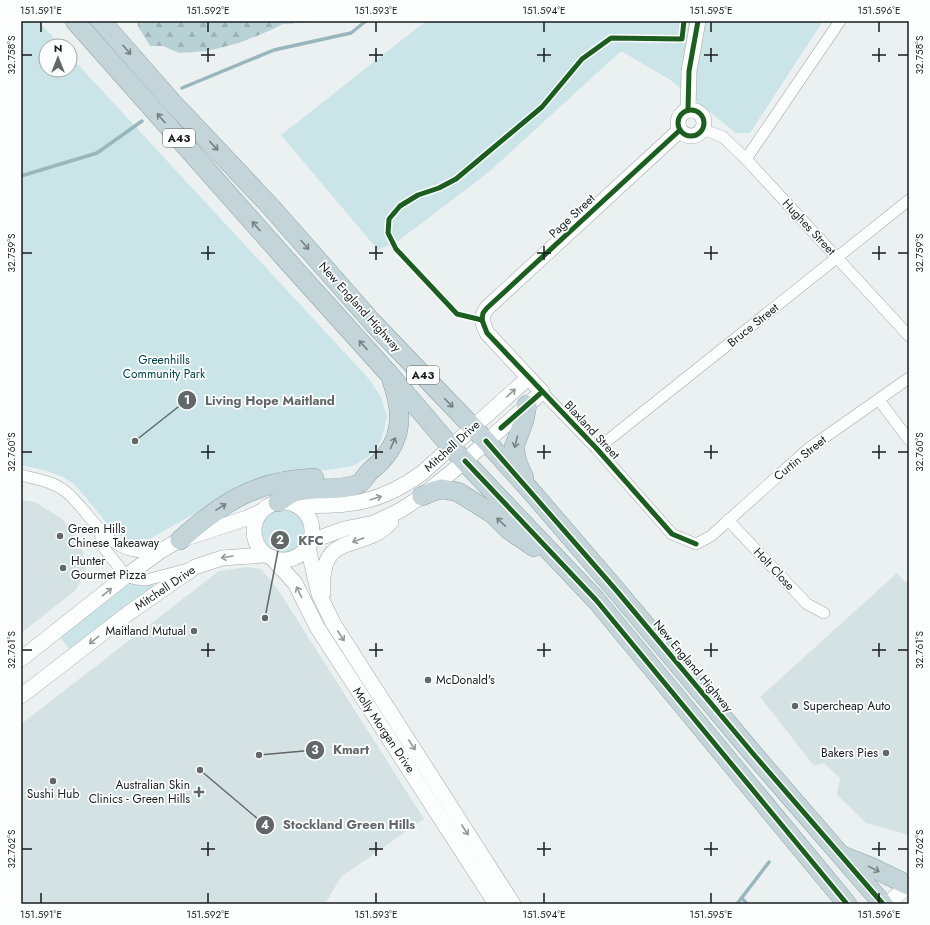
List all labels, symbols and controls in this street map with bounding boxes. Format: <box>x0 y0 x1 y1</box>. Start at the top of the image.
text: 151.591°E <box>20 3 62 18</box>
text: 151.592°E <box>186 3 230 18</box>
text: 151.593°E <box>355 3 397 18</box>
text: 151.594°E <box>522 3 566 18</box>
text: 151.595°E <box>690 3 732 18</box>
text: 151.596°E <box>857 3 901 18</box>
text: 32.758°S <box>4 35 19 74</box>
text: 32.758°S <box>912 35 927 74</box>
north arrow <box>38 38 78 78</box>
text: N <box>54 40 62 56</box>
one-way arrow <box>122 45 131 56</box>
one-way arrow <box>156 113 166 123</box>
road number: A43 <box>163 129 195 147</box>
one-way arrow <box>209 141 218 151</box>
street label: Page Street <box>545 190 599 242</box>
street label: Hughes Street <box>778 195 840 259</box>
one-way arrow <box>252 221 261 231</box>
text: 32.759°S <box>4 233 19 273</box>
text: 32.759°S <box>912 233 927 273</box>
one-way arrow <box>300 240 309 250</box>
street label: New England Highway <box>314 258 406 357</box>
street label: Bruce Street <box>724 299 783 351</box>
one-way arrow <box>358 340 368 350</box>
park label: Greenhills Community Park <box>123 351 206 383</box>
road number: A43 <box>407 366 439 384</box>
callout: Living Hope Maitland <box>177 387 343 412</box>
one-way arrow <box>506 389 516 398</box>
text: 1 <box>184 391 190 409</box>
text: Living Hope Maitland <box>205 391 335 410</box>
street label: Blaxland Street <box>560 397 624 463</box>
one-way arrow <box>445 398 454 408</box>
street label: Mitchell Drive <box>420 416 484 476</box>
street label: Curtin Street <box>770 431 830 485</box>
text: 32.760°S <box>4 432 19 472</box>
text: 32.760°S <box>912 432 927 472</box>
one-way arrow <box>512 435 519 448</box>
one-way arrow <box>390 437 397 449</box>
one-way arrow <box>369 494 382 501</box>
one-way arrow <box>215 502 227 510</box>
one-way arrow <box>496 517 506 527</box>
place label: Green Hills Chinese Takeaway <box>68 520 160 552</box>
callout: KFC <box>270 528 332 553</box>
marker: Green Hills Chinese Takeaway <box>55 531 65 541</box>
text: 2 <box>276 531 284 549</box>
text: KFC <box>298 531 324 550</box>
one-way arrow <box>353 536 365 544</box>
street label: Holt Close <box>749 544 799 594</box>
place label: Hunter Gourmet Pizza <box>71 552 146 584</box>
one-way arrow <box>221 554 234 562</box>
street label: Mitchell Drive <box>131 561 199 615</box>
marker: Hunter Gourmet Pizza <box>58 563 68 573</box>
one-way arrow <box>295 586 302 598</box>
one-way arrow <box>101 587 112 596</box>
street label: New England Highway <box>649 616 738 717</box>
place label: Maitland Mutual <box>106 622 186 640</box>
marker: Maitland Mutual <box>189 626 199 636</box>
one-way arrow <box>337 630 345 641</box>
text: 32.761°S <box>4 631 19 669</box>
text: 32.761°S <box>912 631 927 669</box>
one-way arrow <box>88 636 99 644</box>
place label: McDonald's <box>436 671 495 689</box>
marker: McDonald's <box>423 675 433 685</box>
street label: Molly Morgan Drive <box>349 683 419 777</box>
place label: Supercheap Auto <box>803 697 891 715</box>
marker: Supercheap Auto <box>790 701 800 711</box>
callout: Kmart <box>305 737 377 762</box>
one-way arrow <box>408 739 416 751</box>
text: Kmart <box>333 740 370 759</box>
text: 3 <box>311 741 319 759</box>
place label: Bakers Pies <box>821 744 878 762</box>
marker: Bakers Pies <box>881 748 891 758</box>
marker: Sushi Hub <box>48 776 58 786</box>
place label: Australian Skin Clinics - Green Hills <box>89 776 190 808</box>
place label: Sushi Hub <box>27 785 79 803</box>
marker: Australian Skin Clinics - Green Hills <box>193 786 205 798</box>
callout: Stockland Green Hills <box>255 812 424 837</box>
text: Stockland Green Hills <box>283 815 415 834</box>
text: 4 <box>261 816 269 834</box>
one-way arrow <box>462 824 470 836</box>
text: 32.762°S <box>4 829 19 869</box>
text: 32.762°S <box>912 829 927 869</box>
one-way arrow <box>868 866 880 873</box>
text: 151.591°E <box>20 907 62 922</box>
text: 151.592°E <box>186 907 230 922</box>
text: 151.593°E <box>355 907 397 922</box>
text: 151.594°E <box>522 907 566 922</box>
text: 151.595°E <box>690 907 732 922</box>
text: 151.596°E <box>857 907 901 922</box>

